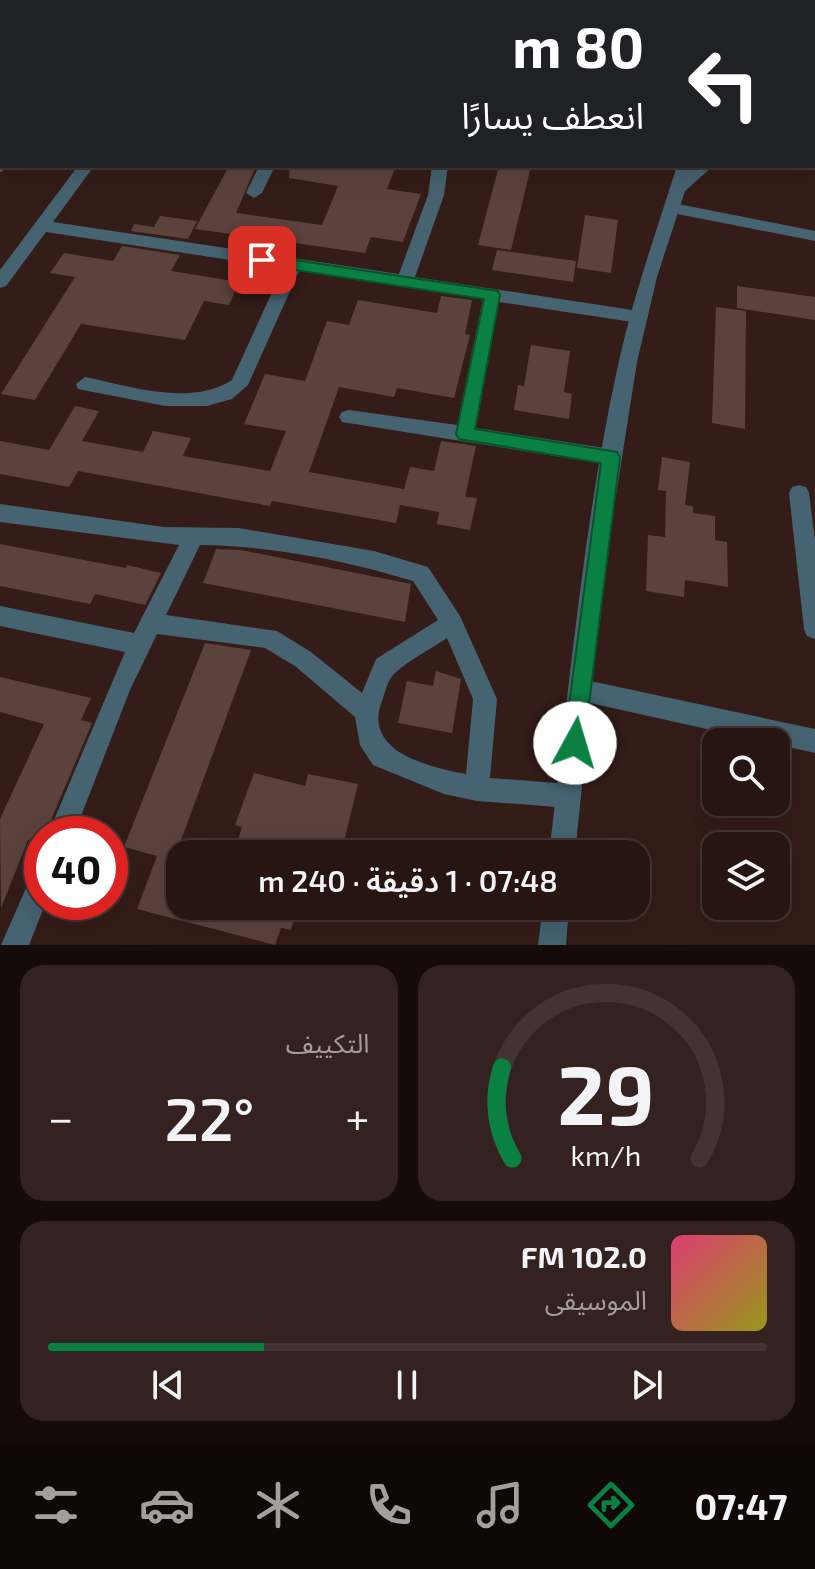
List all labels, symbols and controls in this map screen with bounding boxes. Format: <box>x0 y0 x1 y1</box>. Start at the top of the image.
text: 80 m <box>512 12 644 79</box>
icon: left <box>672 32 776 136</box>
text: انعطف يسارًا <box>461 93 644 136</box>
pin <box>228 226 296 294</box>
icon: arrive <box>240 238 284 282</box>
position arrow <box>533 701 617 785</box>
map controls <box>702 728 790 920</box>
button: search <box>702 728 790 816</box>
speed limit sign: 40 <box>24 816 128 920</box>
button: layers <box>702 832 790 920</box>
text: 07:48 · 1 دقيقة · 240 m <box>258 862 558 898</box>
text: التكييف <box>286 1027 370 1058</box>
text: 29 <box>558 1042 655 1142</box>
text: 22° <box>165 1081 254 1153</box>
text: − <box>48 1090 74 1143</box>
text: + <box>345 1090 369 1143</box>
text: km/h <box>571 1137 642 1172</box>
text: 102.0 FM <box>521 1238 647 1274</box>
text: الموسيقى <box>545 1284 647 1315</box>
icon: previous <box>146 1363 190 1407</box>
icon: pause <box>385 1363 429 1407</box>
icon: next <box>625 1363 669 1407</box>
icon: filters <box>28 1477 84 1533</box>
icon: car <box>139 1477 195 1533</box>
icon: climate <box>250 1477 306 1533</box>
icon: phone <box>361 1477 417 1533</box>
icon: music <box>472 1477 528 1533</box>
icon: directions <box>583 1477 639 1533</box>
text: 07:47 <box>695 1484 787 1527</box>

